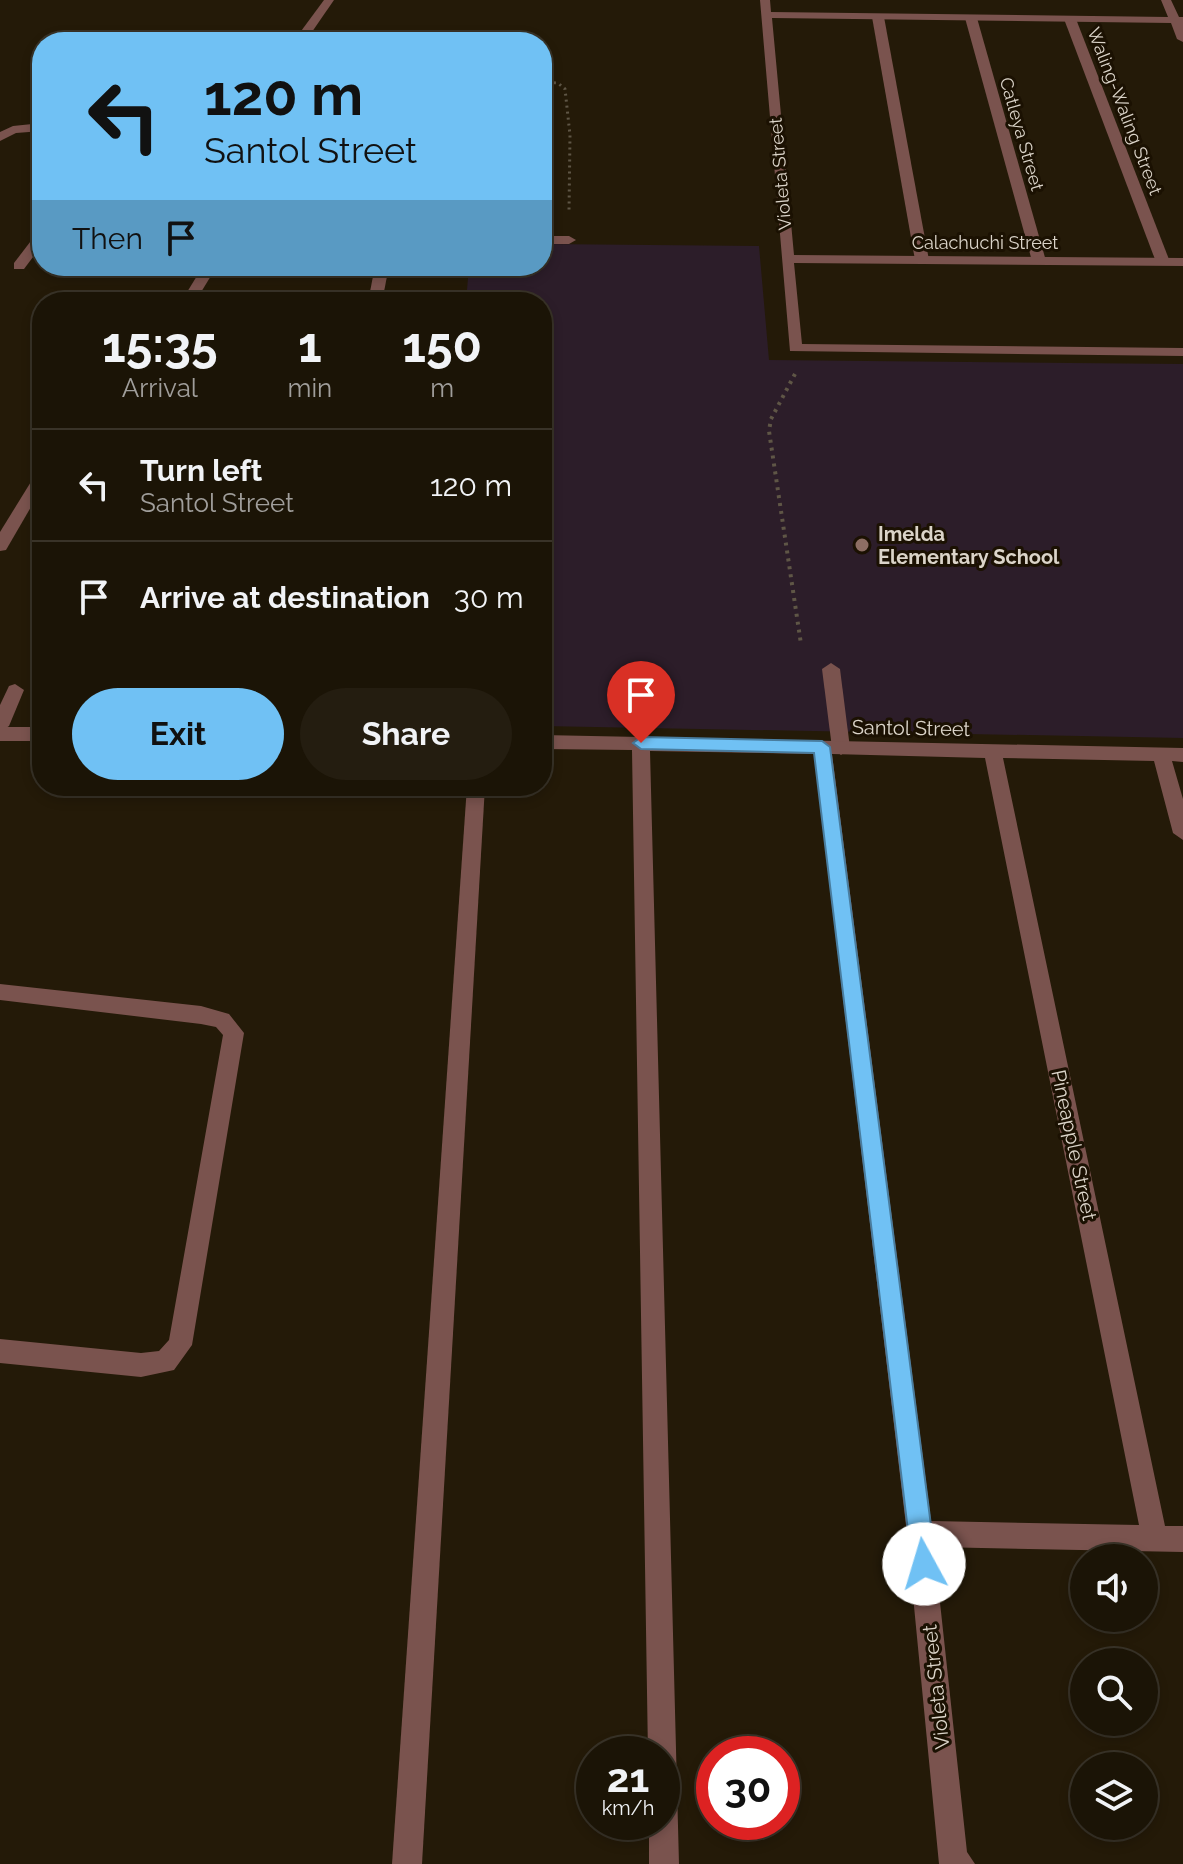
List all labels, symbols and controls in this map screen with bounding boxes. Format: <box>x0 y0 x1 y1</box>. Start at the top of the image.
street label: Waling-Waling Street <box>1083 24 1167 198</box>
text: 120 m <box>204 62 363 128</box>
icon: left <box>72 64 176 168</box>
street label: Catleya Street <box>996 75 1048 193</box>
street label: Violeta Street <box>765 117 795 231</box>
text: Santol Street <box>204 129 417 171</box>
icon: arrive <box>159 216 203 260</box>
text: Then <box>72 221 143 256</box>
street label: Calachuchi Street <box>912 232 1058 253</box>
text: 15:35 <box>102 317 218 373</box>
text: 1 <box>298 317 322 373</box>
text: 150 <box>402 317 482 373</box>
text: Arrival <box>122 373 198 403</box>
text: min <box>288 373 332 403</box>
text: m <box>430 373 454 403</box>
text: Turn left <box>140 453 262 488</box>
icon: left <box>72 463 116 507</box>
text: 120 m <box>430 468 512 503</box>
text: Santol Street <box>140 488 294 518</box>
place label: Imelda Elementary School <box>878 522 1060 569</box>
marker: Imelda Elementary School <box>853 536 871 554</box>
icon: arrive <box>72 575 116 619</box>
text: Arrive at destination <box>140 580 430 615</box>
text: 30 m <box>454 580 523 615</box>
pin <box>607 661 675 743</box>
icon: arrive <box>619 673 663 717</box>
button: Exit <box>72 688 284 780</box>
button: Share <box>300 688 512 780</box>
street label: Santol Street <box>852 715 971 741</box>
street label: Pineapple Street <box>1046 1067 1102 1223</box>
position arrow <box>882 1522 966 1606</box>
map controls <box>1070 1544 1158 1840</box>
button: sound <box>1070 1544 1158 1632</box>
street label: Violeta Street <box>917 1623 954 1750</box>
button: search <box>1070 1648 1158 1736</box>
speed limit sign: 30 <box>696 1736 800 1840</box>
button: layers <box>1070 1752 1158 1840</box>
text: 21 <box>607 1754 649 1801</box>
text: km/h <box>602 1796 654 1820</box>

